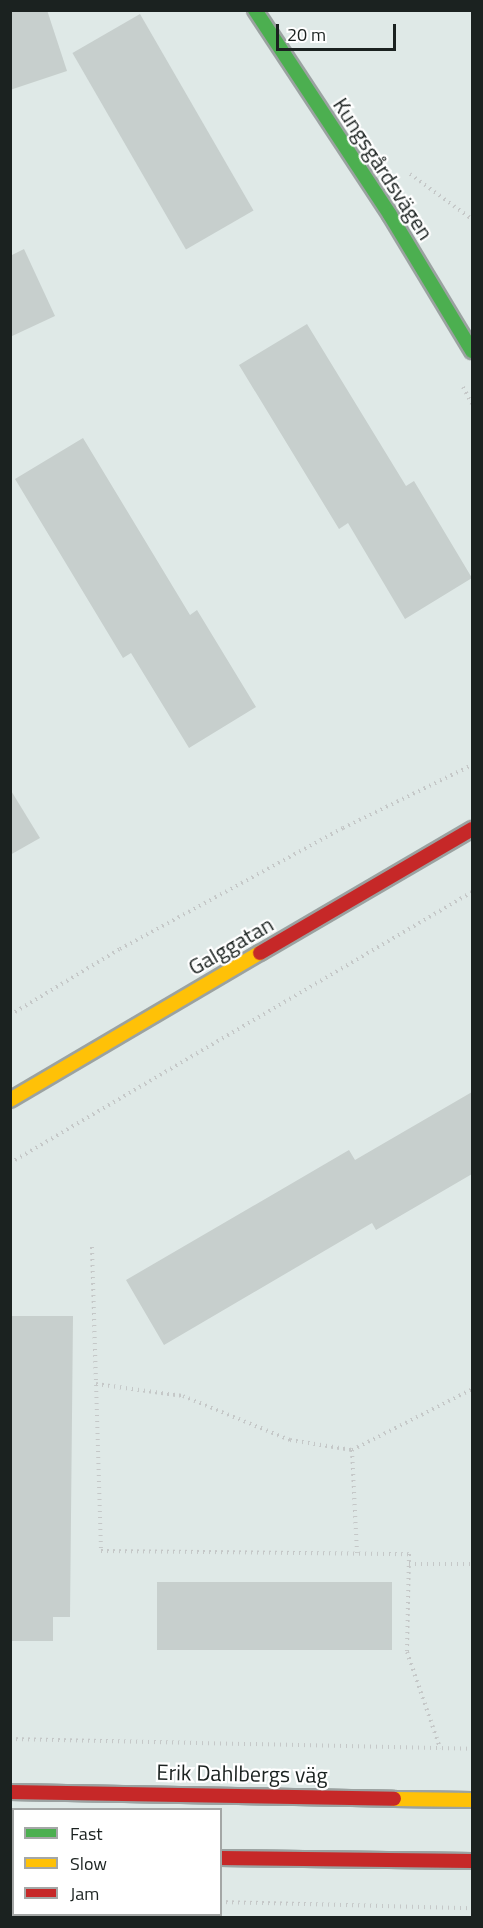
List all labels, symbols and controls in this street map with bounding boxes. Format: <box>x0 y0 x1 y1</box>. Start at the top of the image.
scale bar <box>279 12 399 50</box>
text: 20 m <box>287 21 326 48</box>
street label: Kungsgårdsvägen <box>327 93 439 245</box>
street label: Galggatan <box>184 911 278 981</box>
street label: Erik Dahlbergs väg <box>156 1759 328 1789</box>
legend <box>12 1808 222 1916</box>
text: Fast <box>70 1820 103 1847</box>
text: Slow <box>70 1850 107 1877</box>
text: Jam <box>70 1880 99 1907</box>

